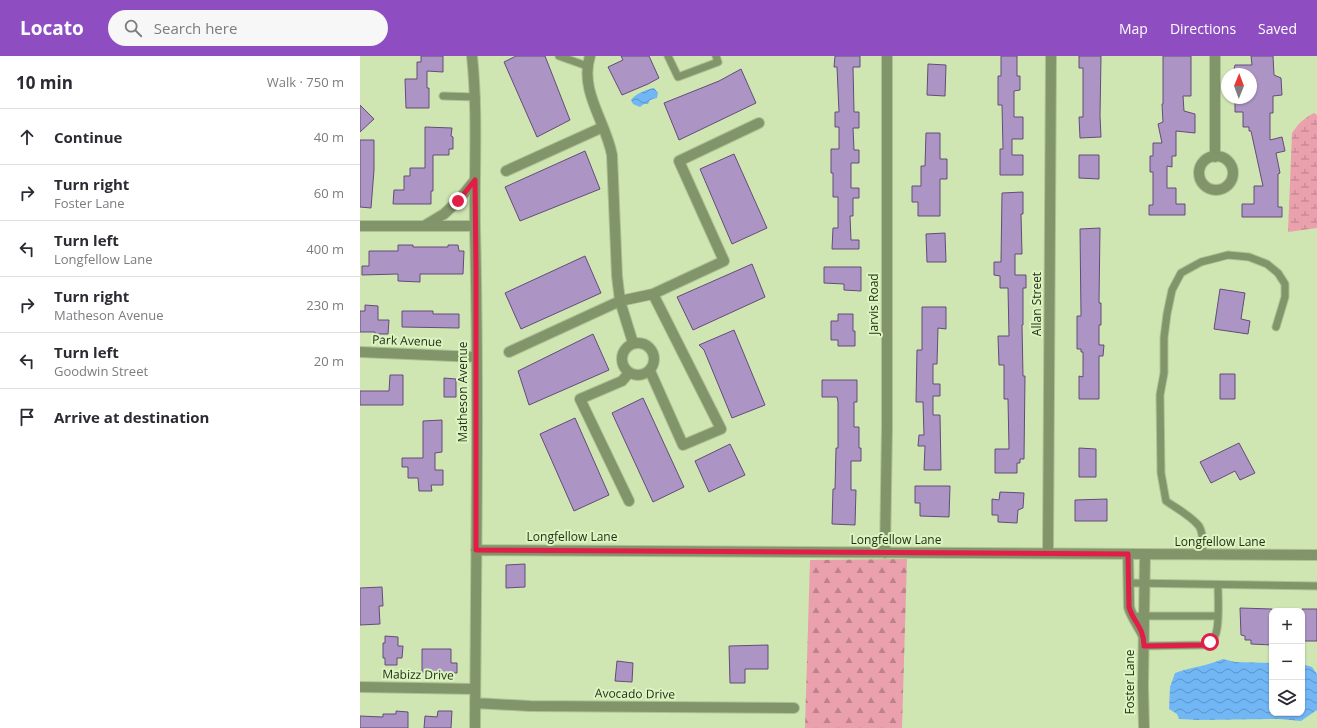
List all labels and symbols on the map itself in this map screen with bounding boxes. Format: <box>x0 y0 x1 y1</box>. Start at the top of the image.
north arrow <box>1221 68 1257 104</box>
route end <box>449 192 467 210</box>
street label: Allan Street <box>1028 272 1045 336</box>
street label: Jarvis Road <box>865 273 882 336</box>
street label: Park Avenue <box>372 331 443 350</box>
street label: Matheson Avenue <box>454 341 471 443</box>
street label: Longfellow Lane <box>527 528 618 545</box>
street label: Longfellow Lane <box>851 531 942 548</box>
street label: Longfellow Lane <box>1175 533 1266 550</box>
route start <box>1201 633 1219 651</box>
street label: Foster Lane <box>1121 649 1138 715</box>
street label: Mabizz Drive <box>382 665 454 684</box>
street label: Avocado Drive <box>595 684 676 703</box>

